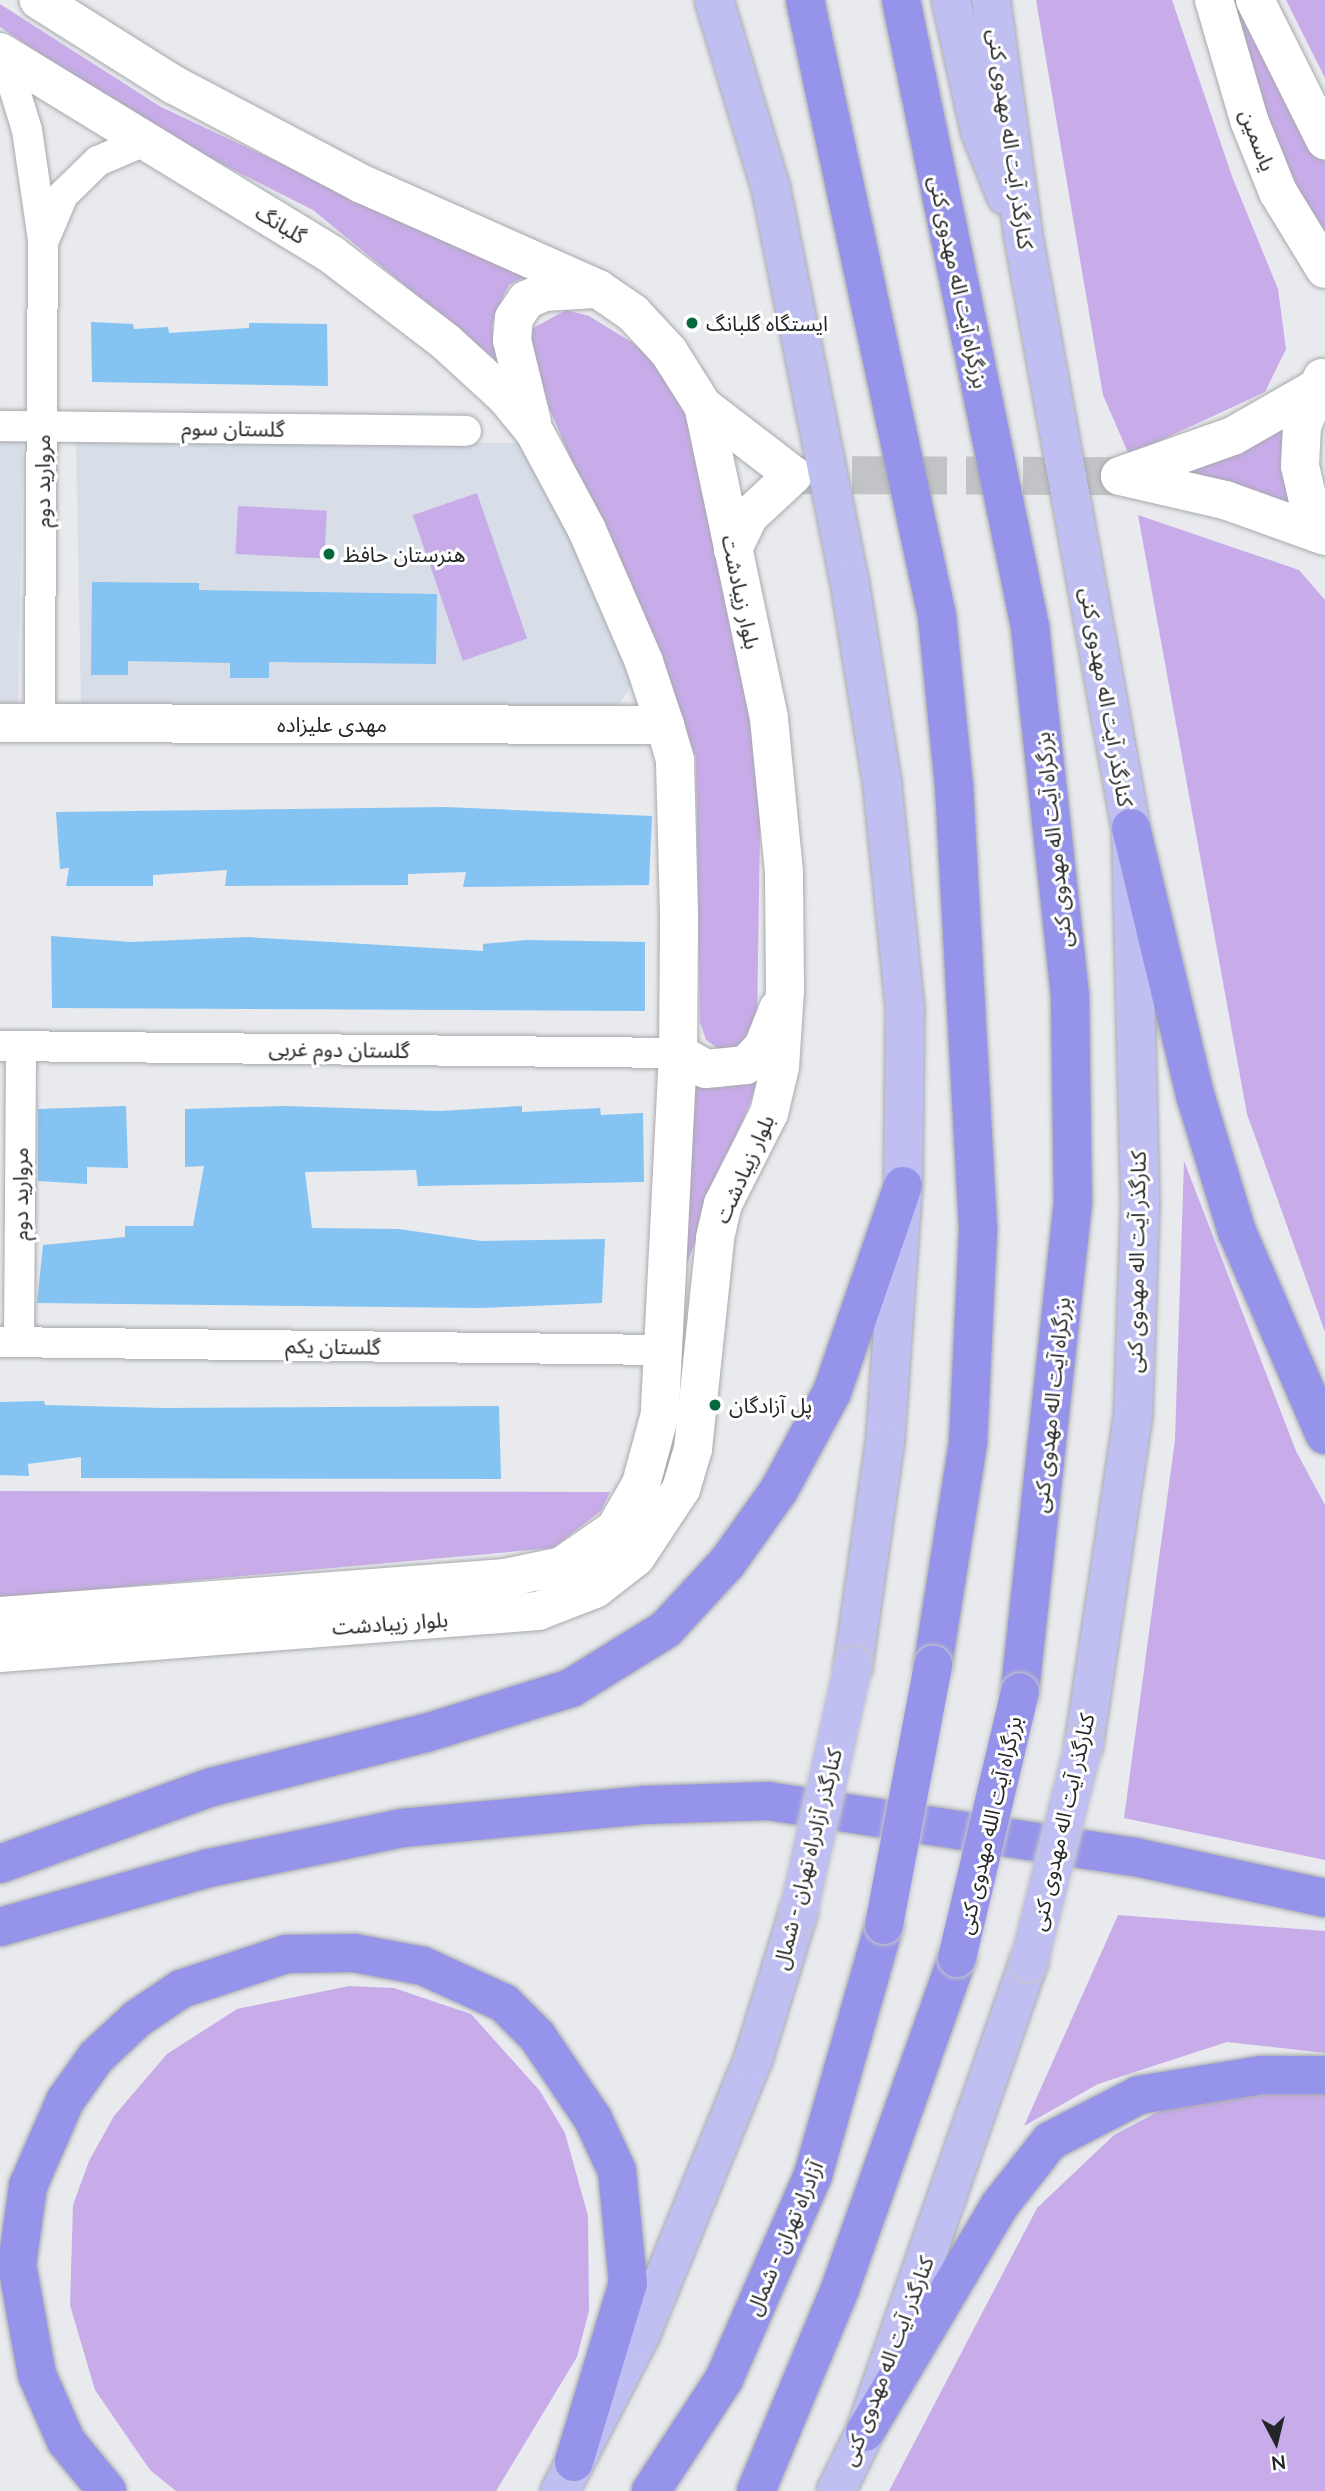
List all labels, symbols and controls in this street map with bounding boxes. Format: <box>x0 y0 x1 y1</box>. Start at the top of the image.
street label: کنارگذر آیت اله مهدوی کنی <box>983 27 1039 251</box>
street label: یاسمین <box>1235 106 1281 174</box>
street label: بزرگراه آیت اله مهدوی کنی <box>924 173 994 391</box>
street label: گلبانگ <box>251 199 311 249</box>
place label: ایستگاه گلبانگ <box>706 310 828 336</box>
marker: ایستگاه گلبانگ <box>684 315 700 331</box>
street label: گلستان سوم <box>181 415 285 441</box>
street label: مروارید دوم <box>29 434 55 528</box>
street label: بلوار زیبادشت <box>717 533 765 651</box>
place label: هنرستان حافظ <box>343 541 465 567</box>
marker: هنرستان حافظ <box>321 546 337 562</box>
street label: کنارگذر آیت اله مهدوی کنی <box>1075 585 1139 809</box>
street label: مهدی علیزاده <box>277 711 387 737</box>
street label: بزرگراه آیت اله مهدوی کنی <box>1029 731 1077 949</box>
street label: گلستان دوم غربی <box>268 1035 410 1063</box>
street label: بلوار زیبادشت <box>709 1111 779 1227</box>
street label: مروارید دوم <box>7 1147 33 1241</box>
street label: کنارگذر آیت اله مهدوی کنی <box>1121 1151 1151 1373</box>
street label: بزرگراه آیت اله مهدوی کنی <box>1027 1296 1075 1514</box>
street label: گلستان یکم <box>285 1333 381 1359</box>
place label: پل آزادگان <box>729 1392 812 1418</box>
marker: پل آزادگان <box>707 1397 723 1413</box>
street label: بلوار زیبادشت <box>331 1606 449 1640</box>
street label: کنارگذر آیت اله مهدوی کنی <box>1025 1711 1099 1933</box>
street label: بزرگراه آیت الله مهدوی کنی <box>952 1714 1026 1936</box>
street label: کنارگذر آزادراه تهران - شمال <box>767 1746 847 1972</box>
street label: آزادراه تهران - شمال <box>740 2157 828 2319</box>
street label: کنارگذر آیت اله مهدوی کنی <box>835 2253 939 2469</box>
north arrow <box>1241 2407 1311 2477</box>
text: N <box>1270 2451 1287 2476</box>

